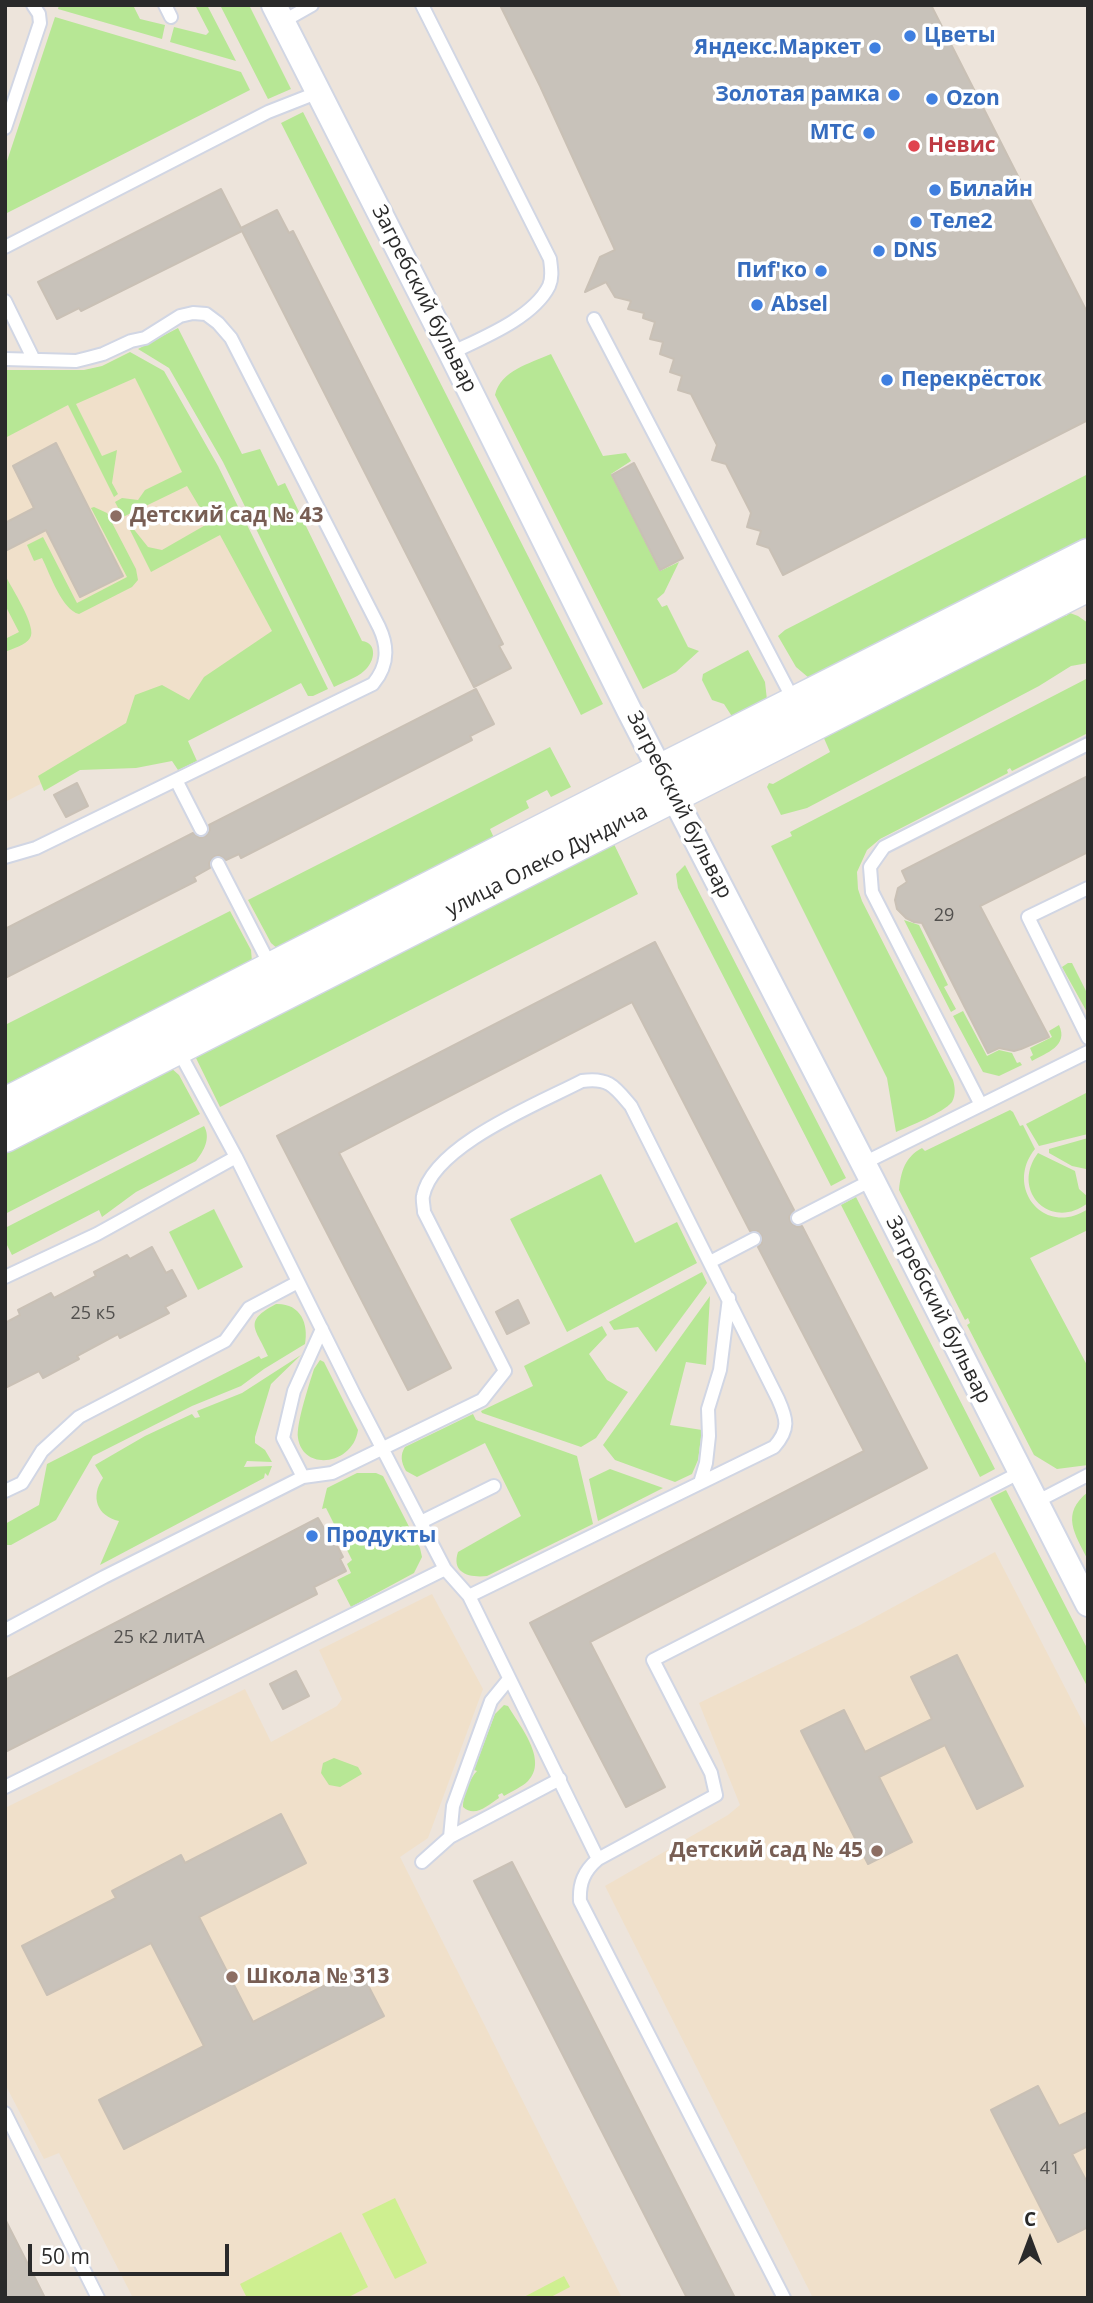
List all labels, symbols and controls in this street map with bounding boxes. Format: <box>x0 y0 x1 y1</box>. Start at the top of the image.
place label: Цветы <box>924 23 995 49</box>
marker: Цветы <box>902 28 918 44</box>
place label: Яндекс.Маркет <box>694 35 861 61</box>
marker: Яндекс.Маркет <box>867 40 883 56</box>
place label: Золотая рамка <box>715 82 880 108</box>
place label: Ozon <box>946 86 1000 112</box>
marker: Золотая рамка <box>886 87 902 103</box>
marker: Ozon <box>924 91 940 107</box>
place label: МТС <box>810 120 855 146</box>
marker: МТС <box>861 125 877 141</box>
place label: Невис <box>928 133 996 159</box>
marker: Невис <box>906 138 922 154</box>
place label: Билайн <box>949 177 1033 203</box>
marker: Билайн <box>927 182 943 198</box>
street label: Загребский бульвар <box>366 201 482 397</box>
place label: Теле2 <box>930 209 993 235</box>
marker: Теле2 <box>908 214 924 230</box>
place label: DNS <box>893 238 937 264</box>
marker: DNS <box>871 243 887 259</box>
place label: Пиf'ко <box>737 258 807 284</box>
marker: Пиf'ко <box>813 263 829 279</box>
place label: Absel <box>771 292 828 318</box>
marker: Absel <box>749 297 765 313</box>
place label: Перекрёсток <box>901 367 1042 393</box>
marker: Перекрёсток <box>879 372 895 388</box>
place label: Детский сад № 43 <box>130 503 324 529</box>
marker: Детский сад № 43 <box>108 508 124 524</box>
street label: Загребский бульвар <box>621 707 737 903</box>
street label: улица Олеко Дундича <box>442 799 652 923</box>
house number: 29 <box>934 905 954 927</box>
street label: Загребский бульвар <box>880 1212 996 1408</box>
house number: 25 к5 <box>71 1303 115 1325</box>
place label: Продукты <box>326 1523 436 1549</box>
marker: Продукты <box>304 1528 320 1544</box>
house number: 25 к2 литА <box>113 1627 205 1649</box>
place label: Детский сад № 45 <box>669 1838 863 1864</box>
marker: Детский сад № 45 <box>869 1843 885 1859</box>
place label: Школа № 313 <box>246 1964 389 1990</box>
marker: Школа № 313 <box>224 1969 240 1985</box>
house number: 41 <box>1040 2158 1060 2180</box>
north arrow <box>995 2205 1065 2275</box>
text: С <box>1024 2206 1036 2232</box>
scale bar <box>32 2230 233 2274</box>
text: 50 m <box>41 2242 90 2270</box>

